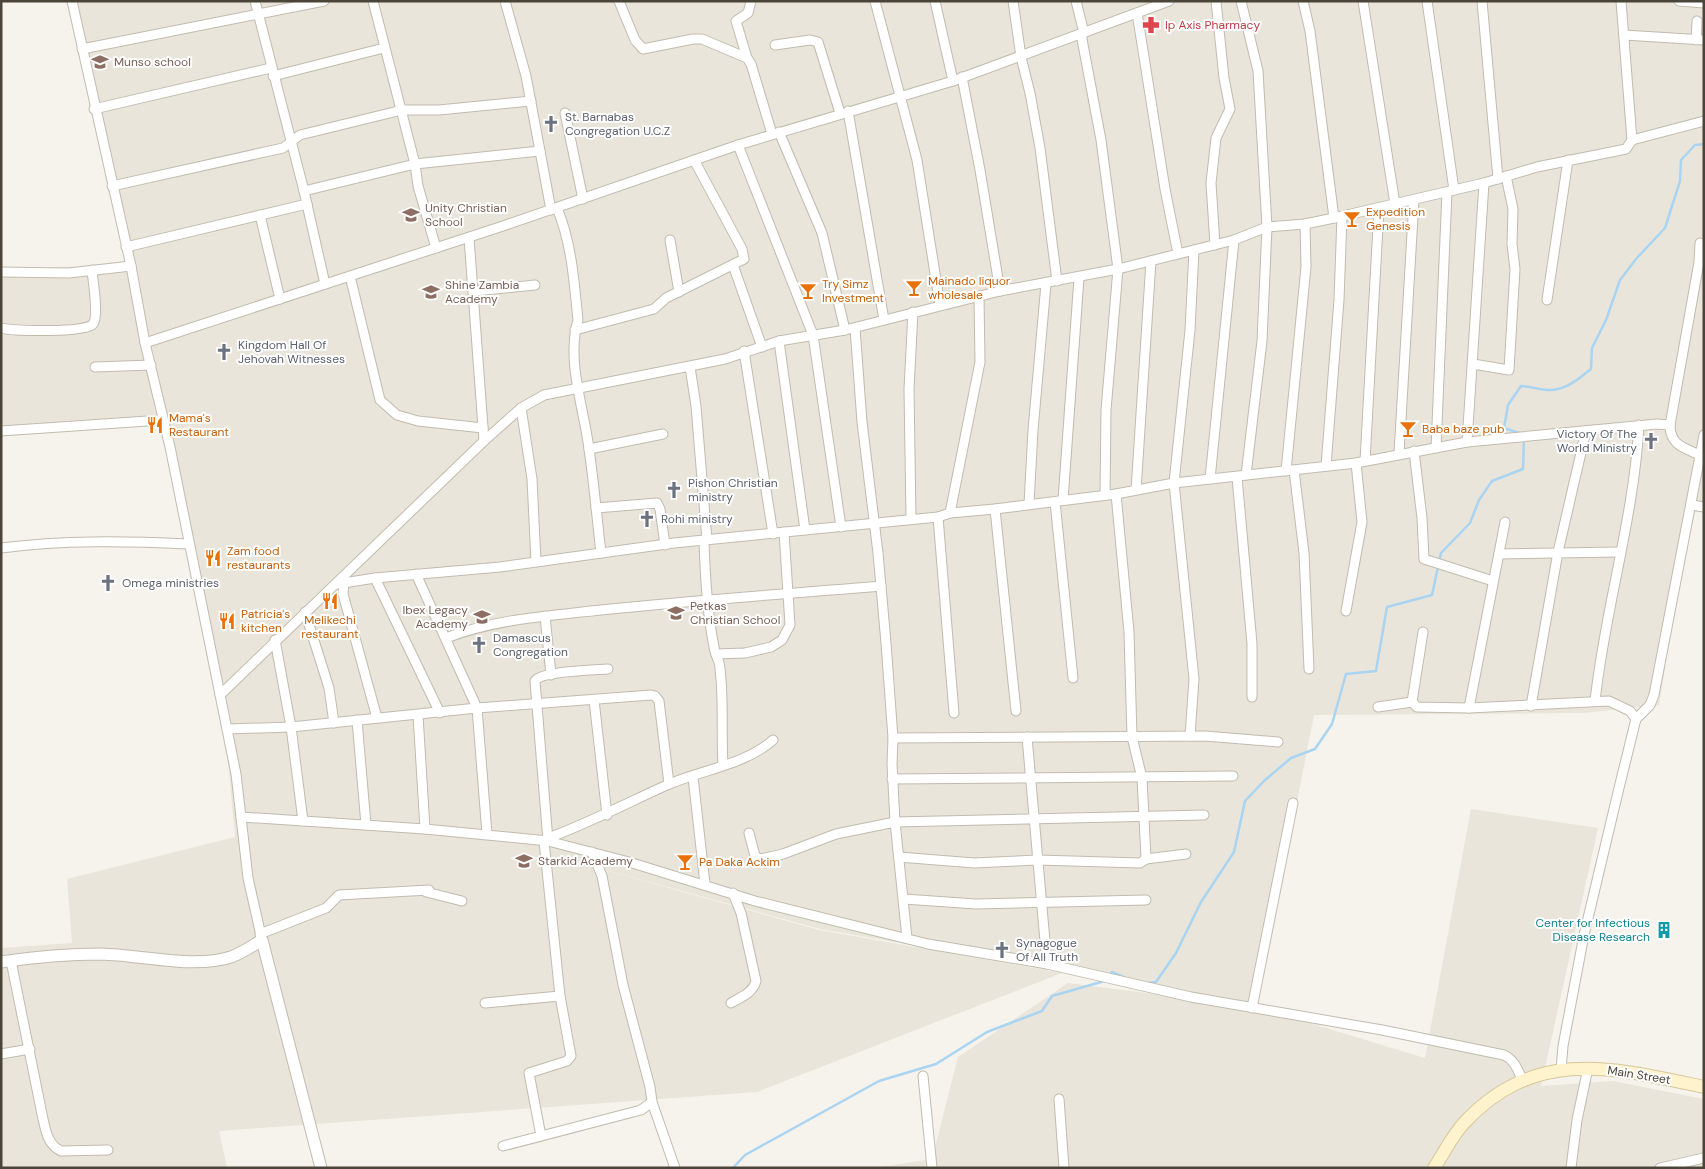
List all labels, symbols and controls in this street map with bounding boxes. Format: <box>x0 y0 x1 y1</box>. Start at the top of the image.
pharmacy icon: Ip Axis Pharmacy <box>1141 15 1161 35</box>
place label: Ip Axis Pharmacy <box>1165 17 1260 33</box>
school or university icon: Munso school <box>90 52 110 72</box>
place label: Munso school <box>114 54 191 70</box>
place label: St. Barnabas Congregation U.C.Z <box>565 109 670 139</box>
church icon: St. Barnabas Congregation U.C.Z <box>541 114 561 134</box>
place label: Unity Christian School <box>425 200 507 230</box>
place label: Expedition Genesis <box>1366 204 1425 234</box>
school or university icon: Unity Christian School <box>401 205 421 225</box>
bar icon: Expedition Genesis <box>1342 209 1362 229</box>
place label: Mainado liquor wholesale <box>928 273 1011 303</box>
place label: Try Simz Investment <box>822 276 884 306</box>
place label: Shine Zambia Academy <box>445 277 519 307</box>
bar icon: Mainado liquor wholesale <box>904 278 924 298</box>
bar icon: Try Simz Investment <box>798 281 818 301</box>
school or university icon: Shine Zambia Academy <box>421 282 441 302</box>
place label: Kingdom Hall Of Jehovah Witnesses <box>238 337 345 367</box>
church icon: Kingdom Hall Of Jehovah Witnesses <box>214 342 234 362</box>
place label: Mama's Restaurant <box>169 410 229 440</box>
restaurant icon: Mama's Restaurant <box>145 415 165 435</box>
bar icon: Baba baze pub <box>1398 419 1418 439</box>
place label: Baba baze pub <box>1422 421 1504 437</box>
place label: Victory Of The World Ministry <box>1556 426 1637 456</box>
church icon: Victory Of The World Ministry <box>1641 431 1661 451</box>
place label: Pishon Christian ministry <box>688 475 778 505</box>
church icon: Pishon Christian ministry <box>664 480 684 500</box>
church icon: Rohi ministry <box>637 509 657 529</box>
place label: Rohi ministry <box>661 511 733 527</box>
place label: Zam food restaurants <box>227 543 290 573</box>
restaurant icon: Zam food restaurants <box>203 548 223 568</box>
church icon: Omega ministries <box>98 573 118 593</box>
place label: Omega ministries <box>122 575 219 591</box>
restaurant icon: Melikechi restaurant <box>320 591 340 611</box>
place label: Petkas Christian School <box>690 598 780 628</box>
place label: Ibex Legacy Academy <box>402 602 468 632</box>
school or university icon: Petkas Christian School <box>666 603 686 623</box>
place label: Patricia's kitchen <box>241 606 290 636</box>
school or university icon: Ibex Legacy Academy <box>472 607 492 627</box>
restaurant icon: Patricia's kitchen <box>217 611 237 631</box>
place label: Melikechi restaurant <box>301 612 359 642</box>
place label: Damascus Congregation <box>493 630 568 660</box>
church icon: Damascus Congregation <box>469 635 489 655</box>
school or university icon: Starkid Academy <box>514 851 534 871</box>
bar icon: Pa Daka Ackim <box>675 852 695 872</box>
place label: Starkid Academy <box>538 853 633 869</box>
place label: Pa Daka Ackim <box>699 854 780 870</box>
place label: Center for Infectious Disease Research <box>1535 915 1650 945</box>
building icon: Center for Infectious Disease Research <box>1654 920 1674 940</box>
place label: Synagogue Of All Truth <box>1016 935 1078 965</box>
church icon: Synagogue Of All Truth <box>992 940 1012 960</box>
street label: Main Street <box>1606 1062 1672 1088</box>

